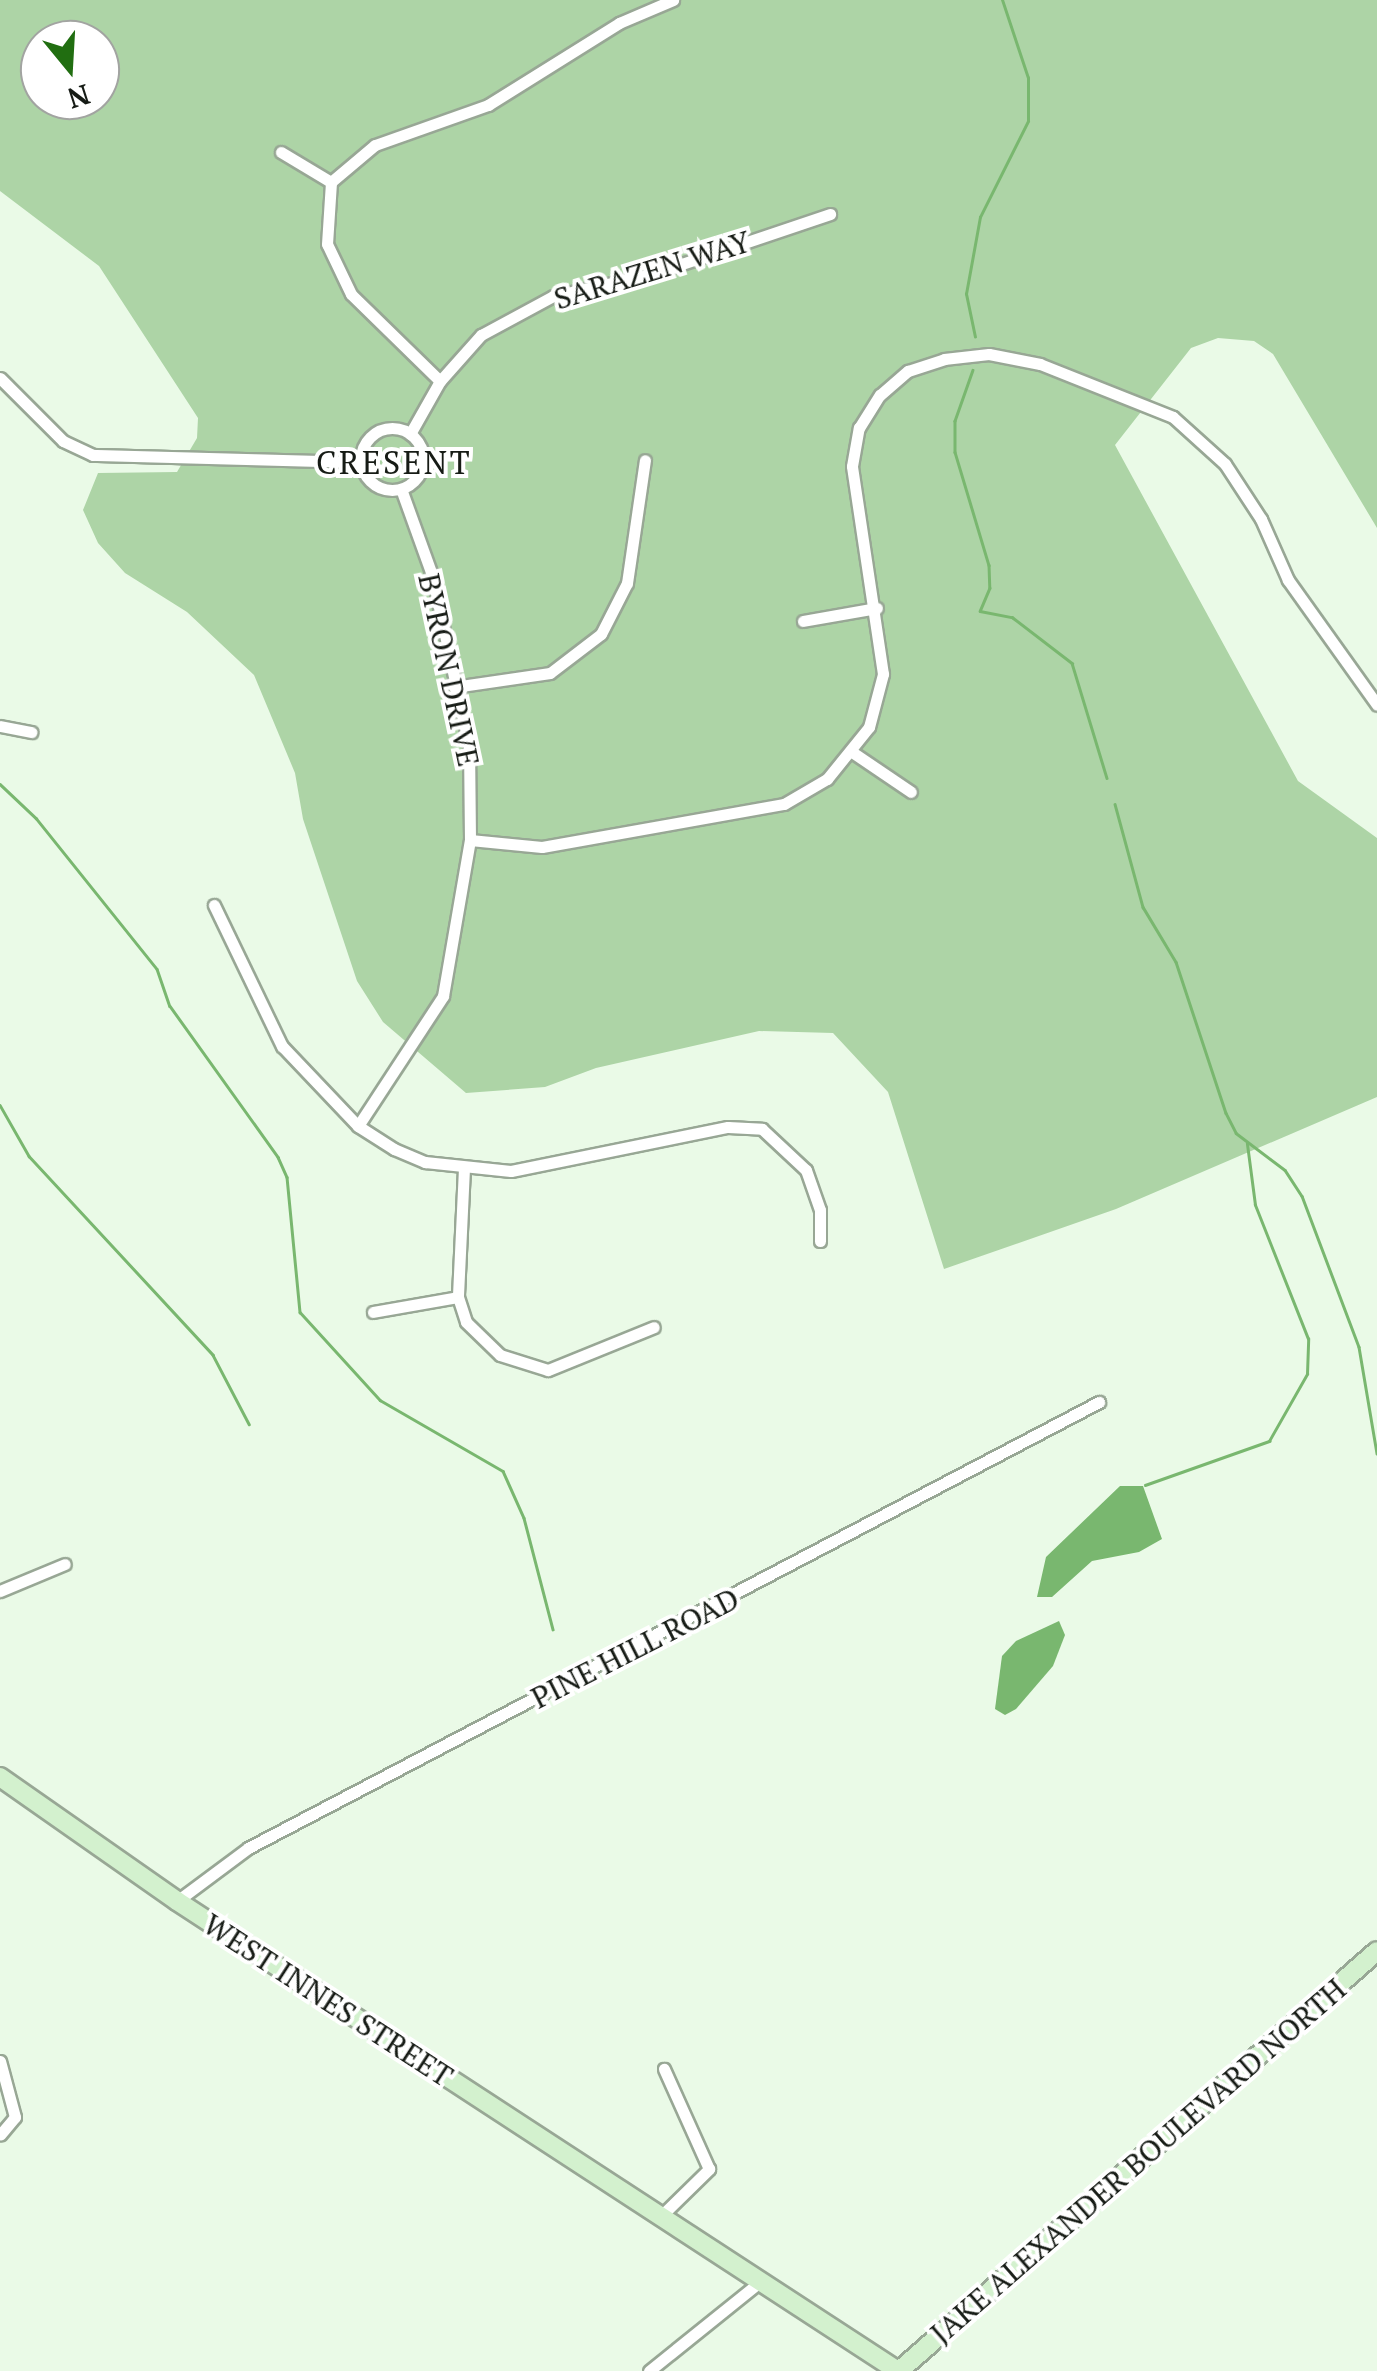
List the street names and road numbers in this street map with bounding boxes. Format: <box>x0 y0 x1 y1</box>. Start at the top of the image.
street label: SARAZEN WAY <box>550 223 754 317</box>
street label: BYRON DRIVE <box>411 570 487 770</box>
street label: PINE HILL ROAD <box>525 1580 745 1716</box>
street label: WEST INNES STREET <box>197 1906 459 2094</box>
street label: JAKE ALEXANDER BOULEVARD NORTH <box>923 1971 1353 2351</box>

